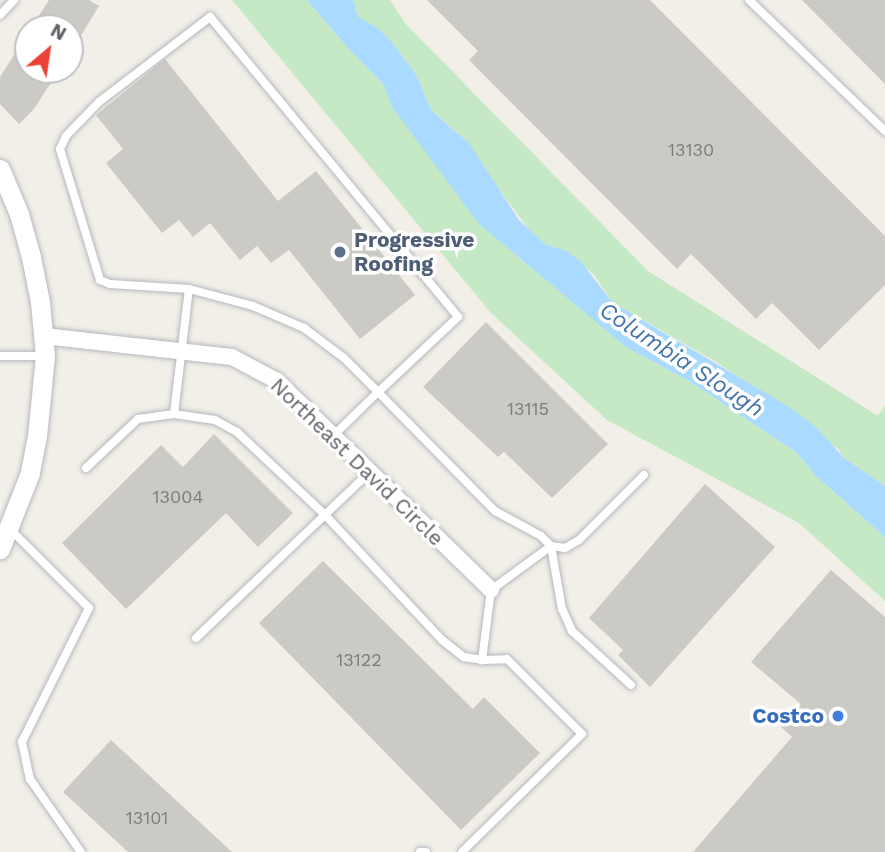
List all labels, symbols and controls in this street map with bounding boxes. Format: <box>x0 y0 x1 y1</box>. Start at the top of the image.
north arrow <box>14 14 84 84</box>
text: N <box>47 18 70 45</box>
house number: 13130 <box>668 139 714 161</box>
place label: Progressive Roofing <box>354 227 474 277</box>
marker: Progressive Roofing <box>332 244 348 260</box>
water label: Columbia Slough <box>594 297 768 423</box>
street label: Northeast David Circle <box>265 373 449 551</box>
house number: 13115 <box>507 398 549 420</box>
house number: 13004 <box>153 486 203 508</box>
house number: 13122 <box>336 649 382 671</box>
place label: Costco <box>752 703 824 729</box>
marker: Costco <box>830 708 846 724</box>
house number: 13101 <box>126 807 168 829</box>

